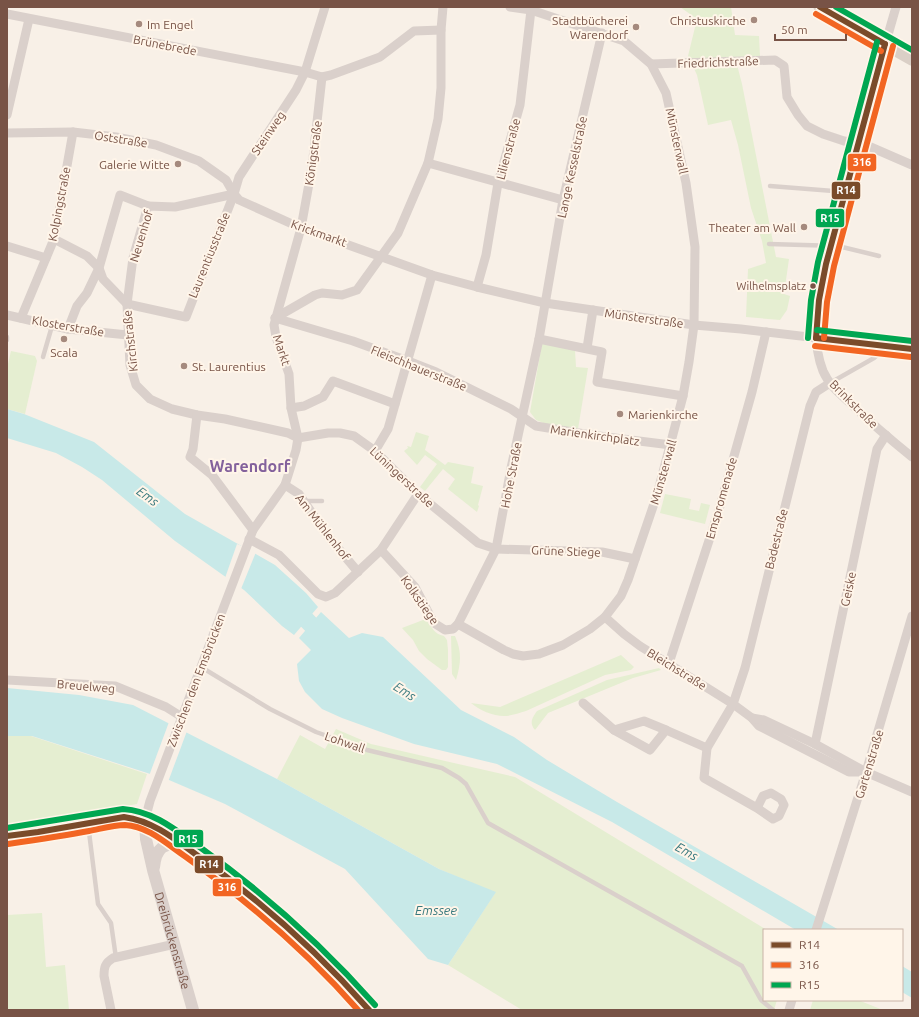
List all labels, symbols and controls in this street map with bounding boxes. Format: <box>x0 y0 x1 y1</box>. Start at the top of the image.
place label: Stadtbücherei Warendorf <box>552 14 628 41</box>
place label: Christuskirche <box>670 14 746 27</box>
marker: Christuskirche <box>749 15 759 25</box>
scale bar <box>775 16 846 42</box>
place label: Im Engel <box>147 18 193 31</box>
marker: Im Engel <box>134 19 144 29</box>
marker: Stadtbücherei Warendorf <box>631 22 641 32</box>
text: 50 m <box>781 23 808 36</box>
street label: Brünebrede <box>132 32 198 58</box>
street label: Friedrichstraße <box>677 54 759 70</box>
street label: Münsterwall <box>664 107 690 175</box>
street label: Steinweg <box>249 109 287 157</box>
street label: Lange Kesselstraße <box>555 115 589 219</box>
street label: Lilienstraße <box>494 117 522 181</box>
street label: Königstraße <box>302 120 324 186</box>
street label: Oststraße <box>93 128 149 150</box>
line badge: 316 <box>847 153 877 172</box>
text: 316 <box>853 156 871 168</box>
place label: Galerie Witte <box>99 158 170 171</box>
marker: Galerie Witte <box>173 159 183 169</box>
street label: Kolpingstraße <box>45 166 73 242</box>
line badge: R14 <box>831 181 861 200</box>
text: R14 <box>836 184 856 196</box>
street label: Neuenhof <box>127 208 155 264</box>
line badge: R15 <box>815 208 845 228</box>
street label: Laurentiusstraße <box>186 210 232 300</box>
text: R15 <box>820 212 840 224</box>
street label: Krickmarkt <box>289 217 349 249</box>
place label: Theater am Wall <box>708 221 796 234</box>
marker: Theater am Wall <box>799 222 809 232</box>
place label: Wilhelmsplatz <box>736 280 806 292</box>
marker: Wilhelmsplatz <box>808 281 818 291</box>
street label: Münsterstraße <box>604 306 684 330</box>
street label: Kirchstraße <box>120 310 140 372</box>
street label: Klosterstraße <box>31 313 105 339</box>
street label: Markt <box>271 333 293 367</box>
marker: Scala <box>59 334 69 344</box>
street label: Fleischhauerstraße <box>369 343 469 393</box>
place label: Scala <box>50 346 78 359</box>
place label: St. Laurentius <box>192 360 266 373</box>
marker: St. Laurentius <box>179 361 189 371</box>
street label: Brinkstraße <box>827 377 881 431</box>
place label: Marienkirche <box>628 408 698 421</box>
marker: Marienkirche <box>615 409 625 419</box>
street label: Marienkirchplatz <box>549 422 641 448</box>
street label: Münsterwall <box>647 438 679 506</box>
street label: Hohe Straße <box>498 441 524 509</box>
street label: Lüningerstraße <box>368 444 436 510</box>
street label: Emspromenade <box>703 456 739 540</box>
district label: Warendorf <box>210 457 291 475</box>
water label: Ems <box>134 483 162 509</box>
street label: Am Mühlenhof <box>293 491 353 563</box>
street label: Badestraße <box>762 507 790 571</box>
street label: Grüne Stiege <box>531 543 601 559</box>
street label: Geiske <box>838 570 858 608</box>
street label: Kolkstiege <box>399 573 441 627</box>
street label: Zwischen den Emsbrücken <box>165 612 227 748</box>
street label: Bleichstraße <box>645 646 709 692</box>
street label: Breuelweg <box>56 677 116 695</box>
water label: Ems <box>391 679 419 703</box>
street label: Gartenstraße <box>852 728 886 800</box>
street label: Lohwall <box>323 729 367 755</box>
line badge: R15 <box>173 829 204 848</box>
text: R15 <box>178 833 198 845</box>
water label: Ems <box>673 839 701 863</box>
line badge: R14 <box>194 855 224 874</box>
text: R14 <box>199 858 219 870</box>
line badge: 316 <box>212 878 242 897</box>
text: 316 <box>218 881 236 893</box>
street label: Dreibrückenstraße <box>153 890 193 990</box>
water label: Emssee <box>415 903 457 917</box>
legend <box>763 929 903 1001</box>
text: R14 <box>799 938 820 951</box>
text: 316 <box>799 958 820 971</box>
text: R15 <box>799 978 820 991</box>

